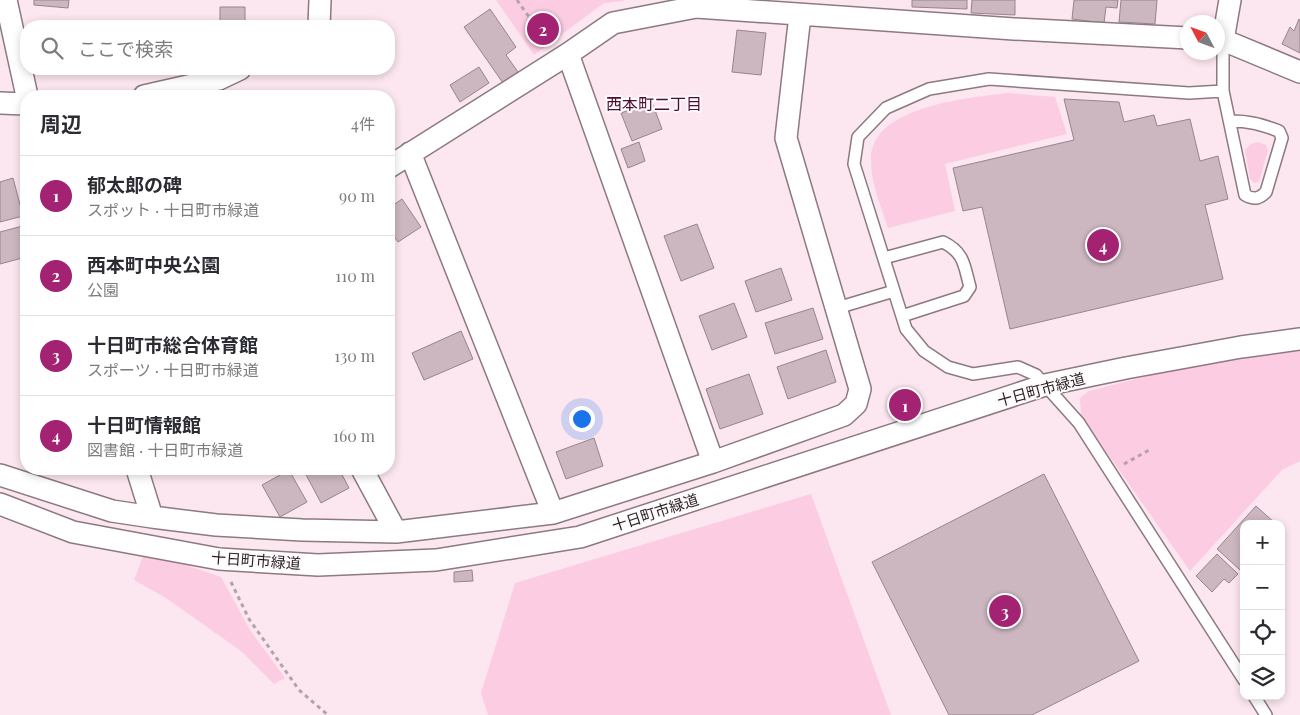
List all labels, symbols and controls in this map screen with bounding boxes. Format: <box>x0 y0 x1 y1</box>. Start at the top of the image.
pin: 2 <box>527 10 559 48</box>
north arrow <box>1180 15 1225 60</box>
search box <box>20 20 395 75</box>
icon: search <box>38 34 66 62</box>
text: ここで検索 <box>78 35 173 61</box>
district label: 西本町二丁目 <box>606 93 702 114</box>
text: 周辺 <box>40 109 82 137</box>
text: 4件 <box>351 113 375 134</box>
text: 郁太郎の碑 <box>87 171 182 197</box>
text: 1 <box>53 185 59 206</box>
text: 90 m <box>339 185 375 206</box>
text: スポット · 十日町市緑道 <box>87 199 259 220</box>
pin: 4 <box>1087 226 1119 264</box>
text: 西本町中央公園 <box>87 251 220 277</box>
text: 2 <box>52 265 60 286</box>
text: 110 m <box>335 265 375 286</box>
text: 公園 <box>87 279 119 300</box>
text: 十日町市総合体育館 <box>87 331 258 357</box>
text: 3 <box>52 345 60 366</box>
text: 130 m <box>334 345 375 366</box>
text: スポーツ · 十日町市緑道 <box>87 359 259 380</box>
street label: 十日町市緑道 <box>995 368 1087 410</box>
pin: 1 <box>889 386 921 424</box>
your location <box>569 406 595 432</box>
text: 十日町情報館 <box>87 411 201 437</box>
text: 4 <box>52 425 60 446</box>
text: 160 m <box>333 425 375 446</box>
text: 図書館 · 十日町市緑道 <box>87 439 243 460</box>
street label: 十日町市緑道 <box>609 489 701 535</box>
map controls <box>1240 520 1285 700</box>
button: + <box>1240 520 1285 565</box>
street label: 十日町市緑道 <box>210 547 302 573</box>
button: − <box>1240 565 1285 610</box>
pin: 3 <box>989 592 1021 630</box>
button: locate <box>1240 610 1285 655</box>
button: layers <box>1240 655 1285 700</box>

